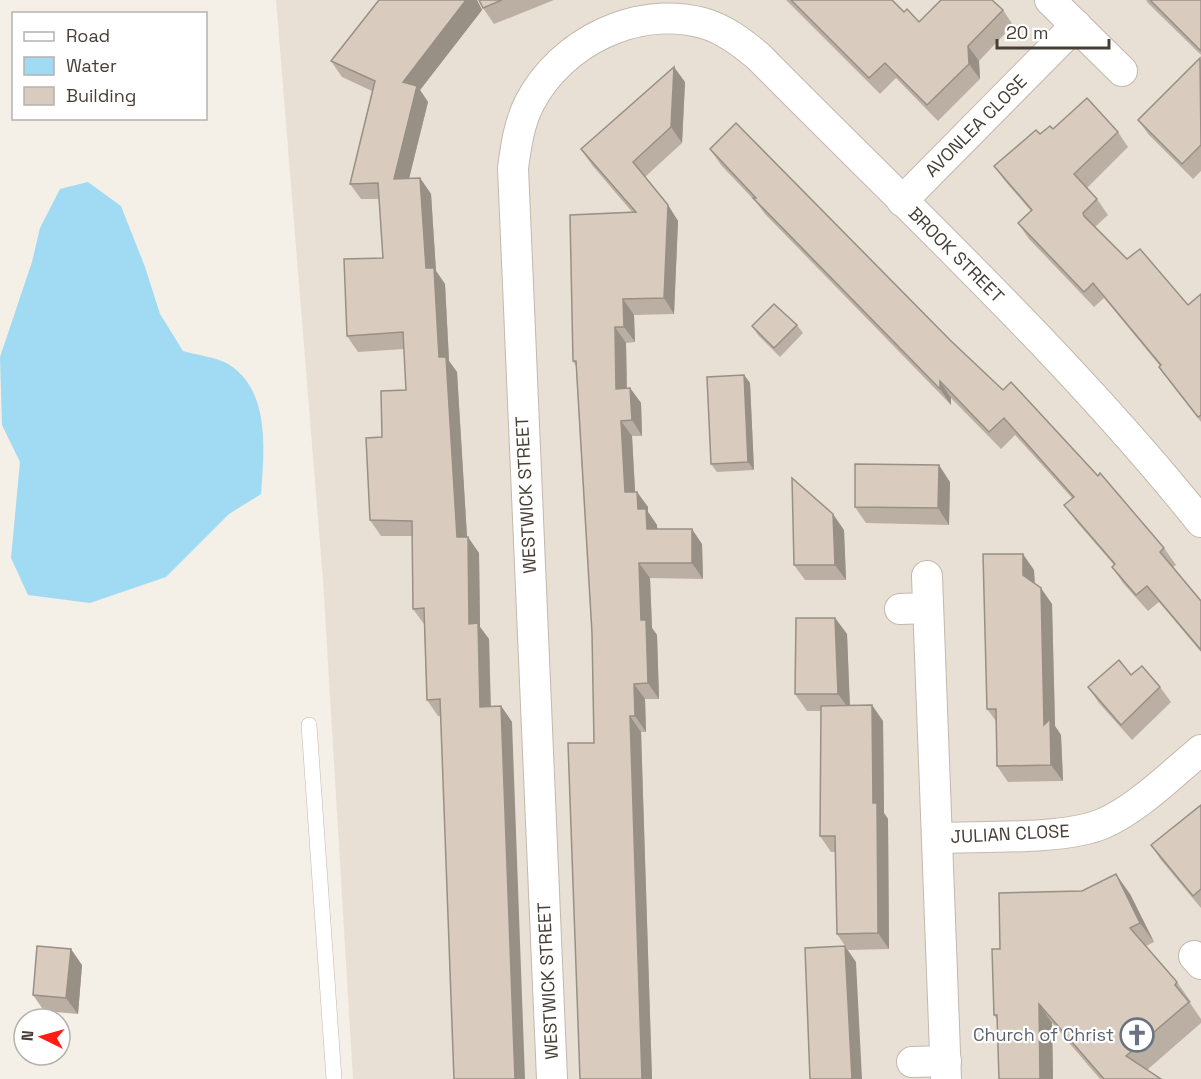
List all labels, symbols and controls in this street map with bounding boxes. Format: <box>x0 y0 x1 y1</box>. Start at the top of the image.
legend <box>12 12 207 120</box>
scale bar <box>997 12 1110 50</box>
text: 20 m <box>1006 21 1049 44</box>
text: Road <box>66 24 110 47</box>
text: Water <box>66 54 117 77</box>
street label: AVONLEA CLOSE <box>920 70 1032 182</box>
text: Building <box>66 84 136 107</box>
street label: BROOK STREET <box>904 202 1009 308</box>
street label: WESTWICK STREET <box>510 415 541 574</box>
street label: JULIAN CLOSE <box>950 819 1070 848</box>
street label: WESTWICK STREET <box>532 901 563 1060</box>
north arrow <box>12 1007 72 1067</box>
church icon: Church of Christ <box>1119 1017 1155 1053</box>
place label: Church of Christ <box>973 1023 1114 1046</box>
text: N <box>17 1029 38 1042</box>

